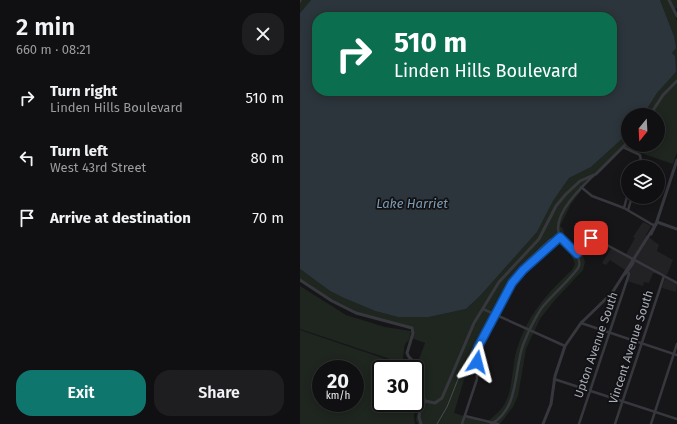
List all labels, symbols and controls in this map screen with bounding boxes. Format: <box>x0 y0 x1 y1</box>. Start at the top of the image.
text: 2 min <box>16 13 75 41</box>
button: close <box>242 13 284 55</box>
text: 510 m <box>394 26 467 59</box>
icon: right <box>328 28 380 80</box>
text: 660 m · 08:21 <box>16 42 91 57</box>
text: Linden Hills Boulevard <box>394 60 578 82</box>
text: Turn right <box>50 82 117 100</box>
icon: right <box>16 87 38 109</box>
text: 510 m <box>246 89 284 107</box>
text: Linden Hills Boulevard <box>50 100 183 115</box>
north arrow <box>621 108 665 152</box>
map controls <box>621 108 665 204</box>
text: Turn left <box>50 142 108 160</box>
icon: left <box>16 147 38 169</box>
text: 80 m <box>251 149 284 167</box>
text: West 43rd Street <box>50 160 146 175</box>
button: layers <box>621 160 665 204</box>
water label: Lake Harriet <box>376 196 448 211</box>
icon: arrive <box>16 207 38 229</box>
text: Arrive at destination <box>50 209 191 227</box>
text: 70 m <box>252 209 284 227</box>
pin <box>574 221 608 255</box>
icon: arrive <box>580 227 602 249</box>
street label: Vincent Avenue South <box>606 288 656 406</box>
street label: Upton Avenue South <box>571 290 621 400</box>
position arrow <box>456 341 498 383</box>
speed limit sign: 30 <box>372 360 424 412</box>
text: 20 <box>327 369 349 393</box>
button: Exit <box>16 370 146 416</box>
button: Share <box>154 370 284 416</box>
text: km/h <box>326 390 350 402</box>

